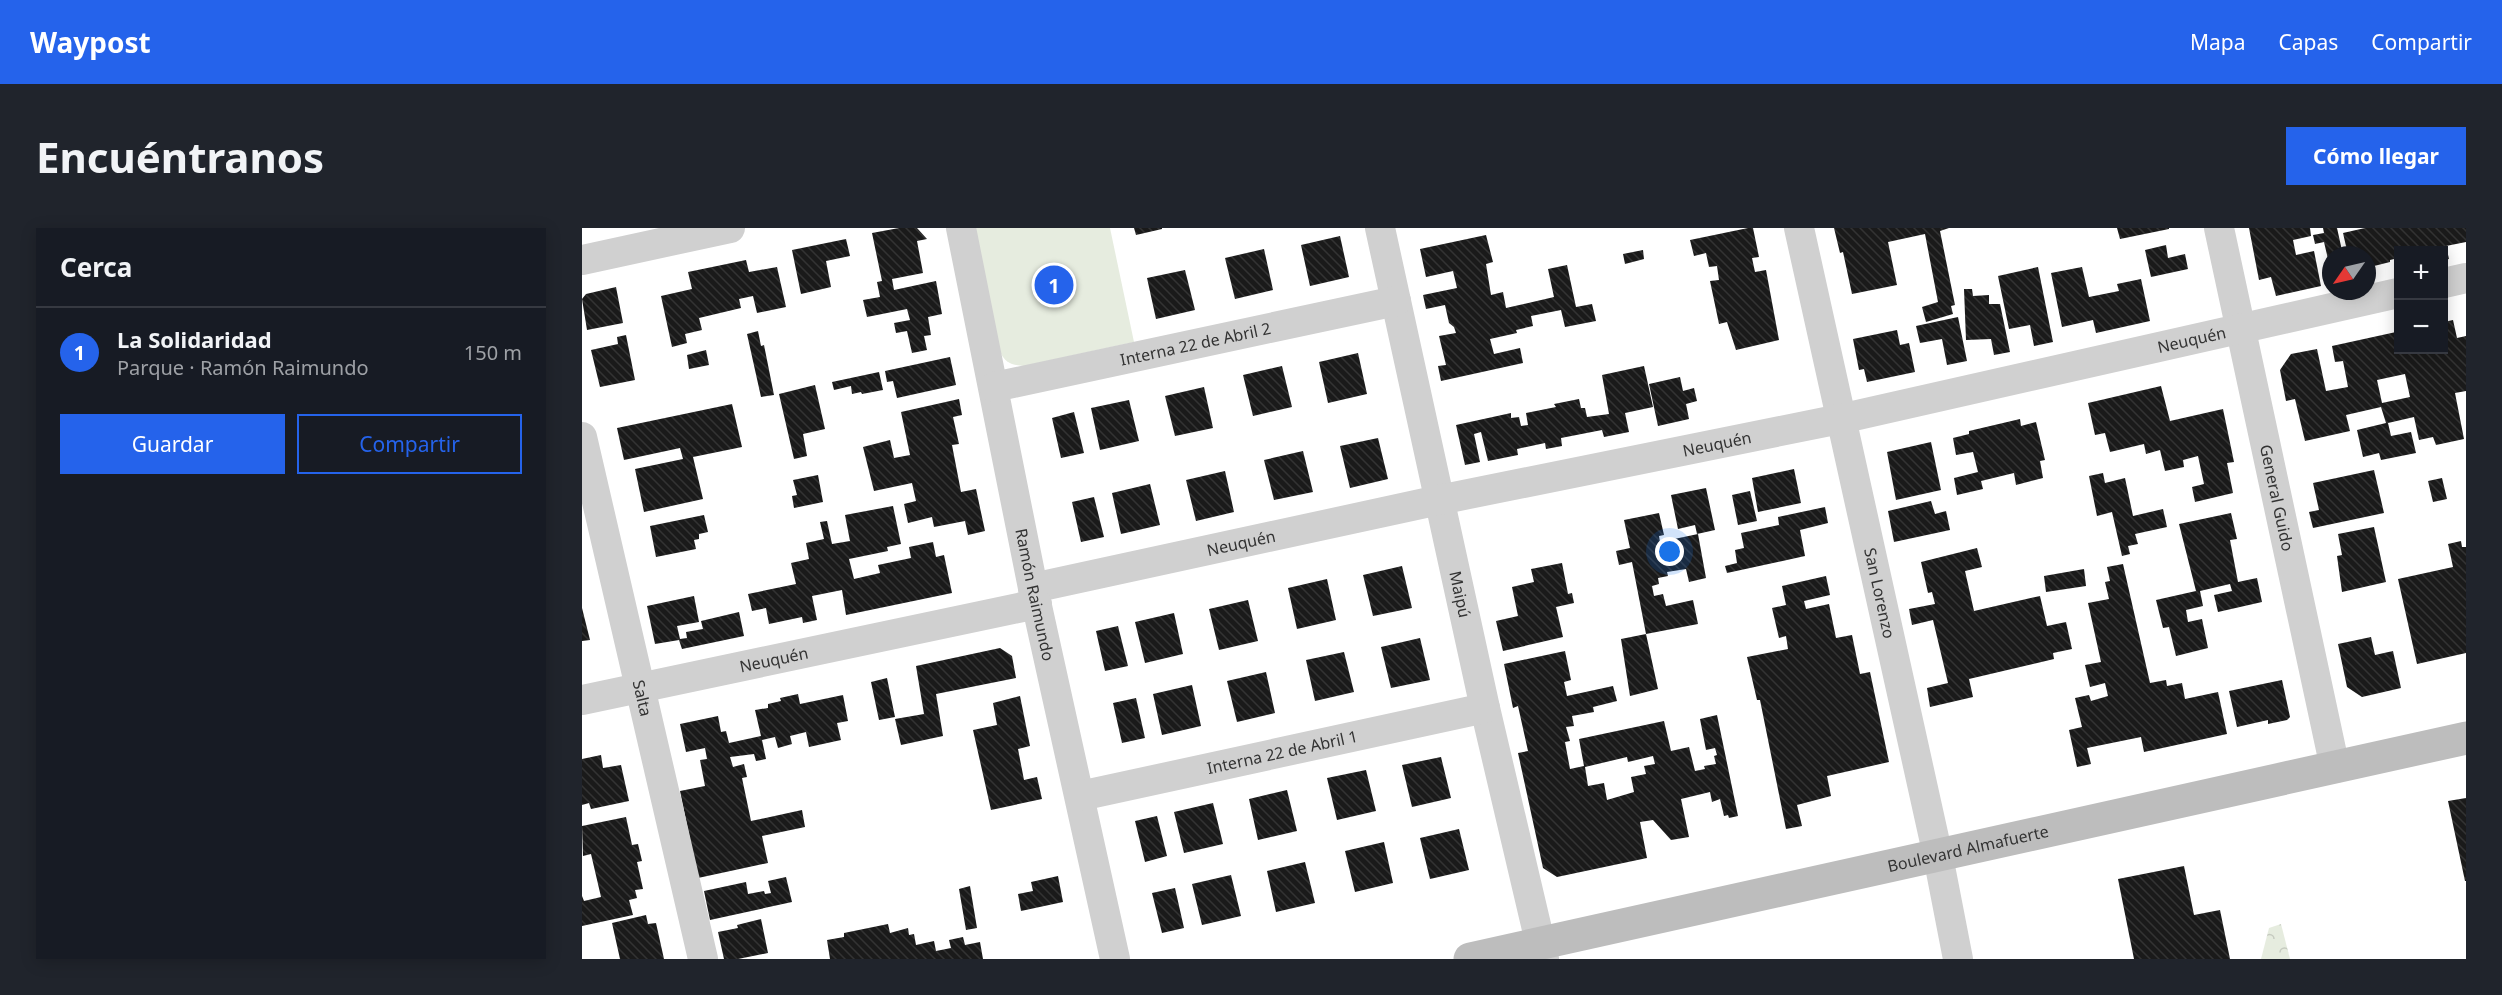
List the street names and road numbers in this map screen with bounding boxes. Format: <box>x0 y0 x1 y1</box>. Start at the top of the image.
street label: Interna 22 de Abril 2 <box>1118 317 1273 371</box>
street label: Neuquén <box>2155 321 2228 358</box>
street label: Neuquén <box>1681 426 1753 462</box>
street label: General Guido <box>2255 443 2299 553</box>
street label: Neuquén <box>1205 525 1278 561</box>
street label: Ramón Raimundo <box>1010 526 1060 663</box>
street label: San Lorenzo <box>1859 546 1901 641</box>
street label: Maipú <box>1444 569 1476 620</box>
street label: Neuquén <box>737 642 810 677</box>
street label: Salta <box>628 678 657 718</box>
street label: Interna 22 de Abril 1 <box>1205 725 1360 779</box>
street label: Boulevard Almafuerte <box>1885 820 2051 877</box>

